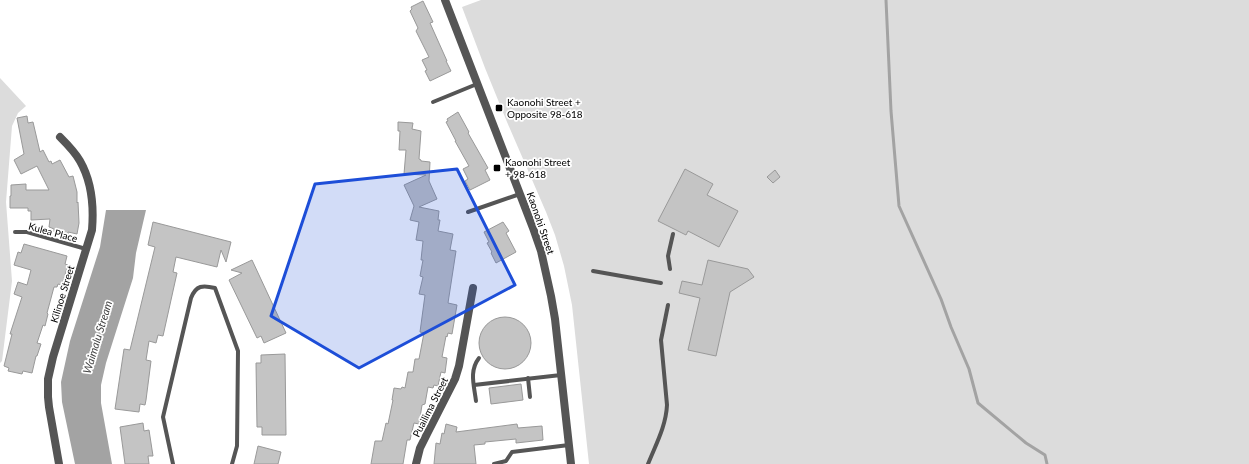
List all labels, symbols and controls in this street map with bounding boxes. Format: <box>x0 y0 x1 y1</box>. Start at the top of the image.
place label: Kaonohi Street + Opposite 98-618 <box>507 96 583 120</box>
marker: Kaonohi Street + Opposite 98-618 <box>494 103 504 113</box>
place label: Kaonohi Street + 98-618 <box>505 156 571 180</box>
marker: Kaonohi Street + 98-618 <box>492 163 502 173</box>
street label: Kaonohi Street <box>525 190 557 256</box>
street label: Kulea Place <box>27 220 79 244</box>
street label: Kilinoe Street <box>48 264 77 324</box>
water label: Waimalu Stream <box>80 299 114 375</box>
street label: Puailima Street <box>410 375 450 439</box>

